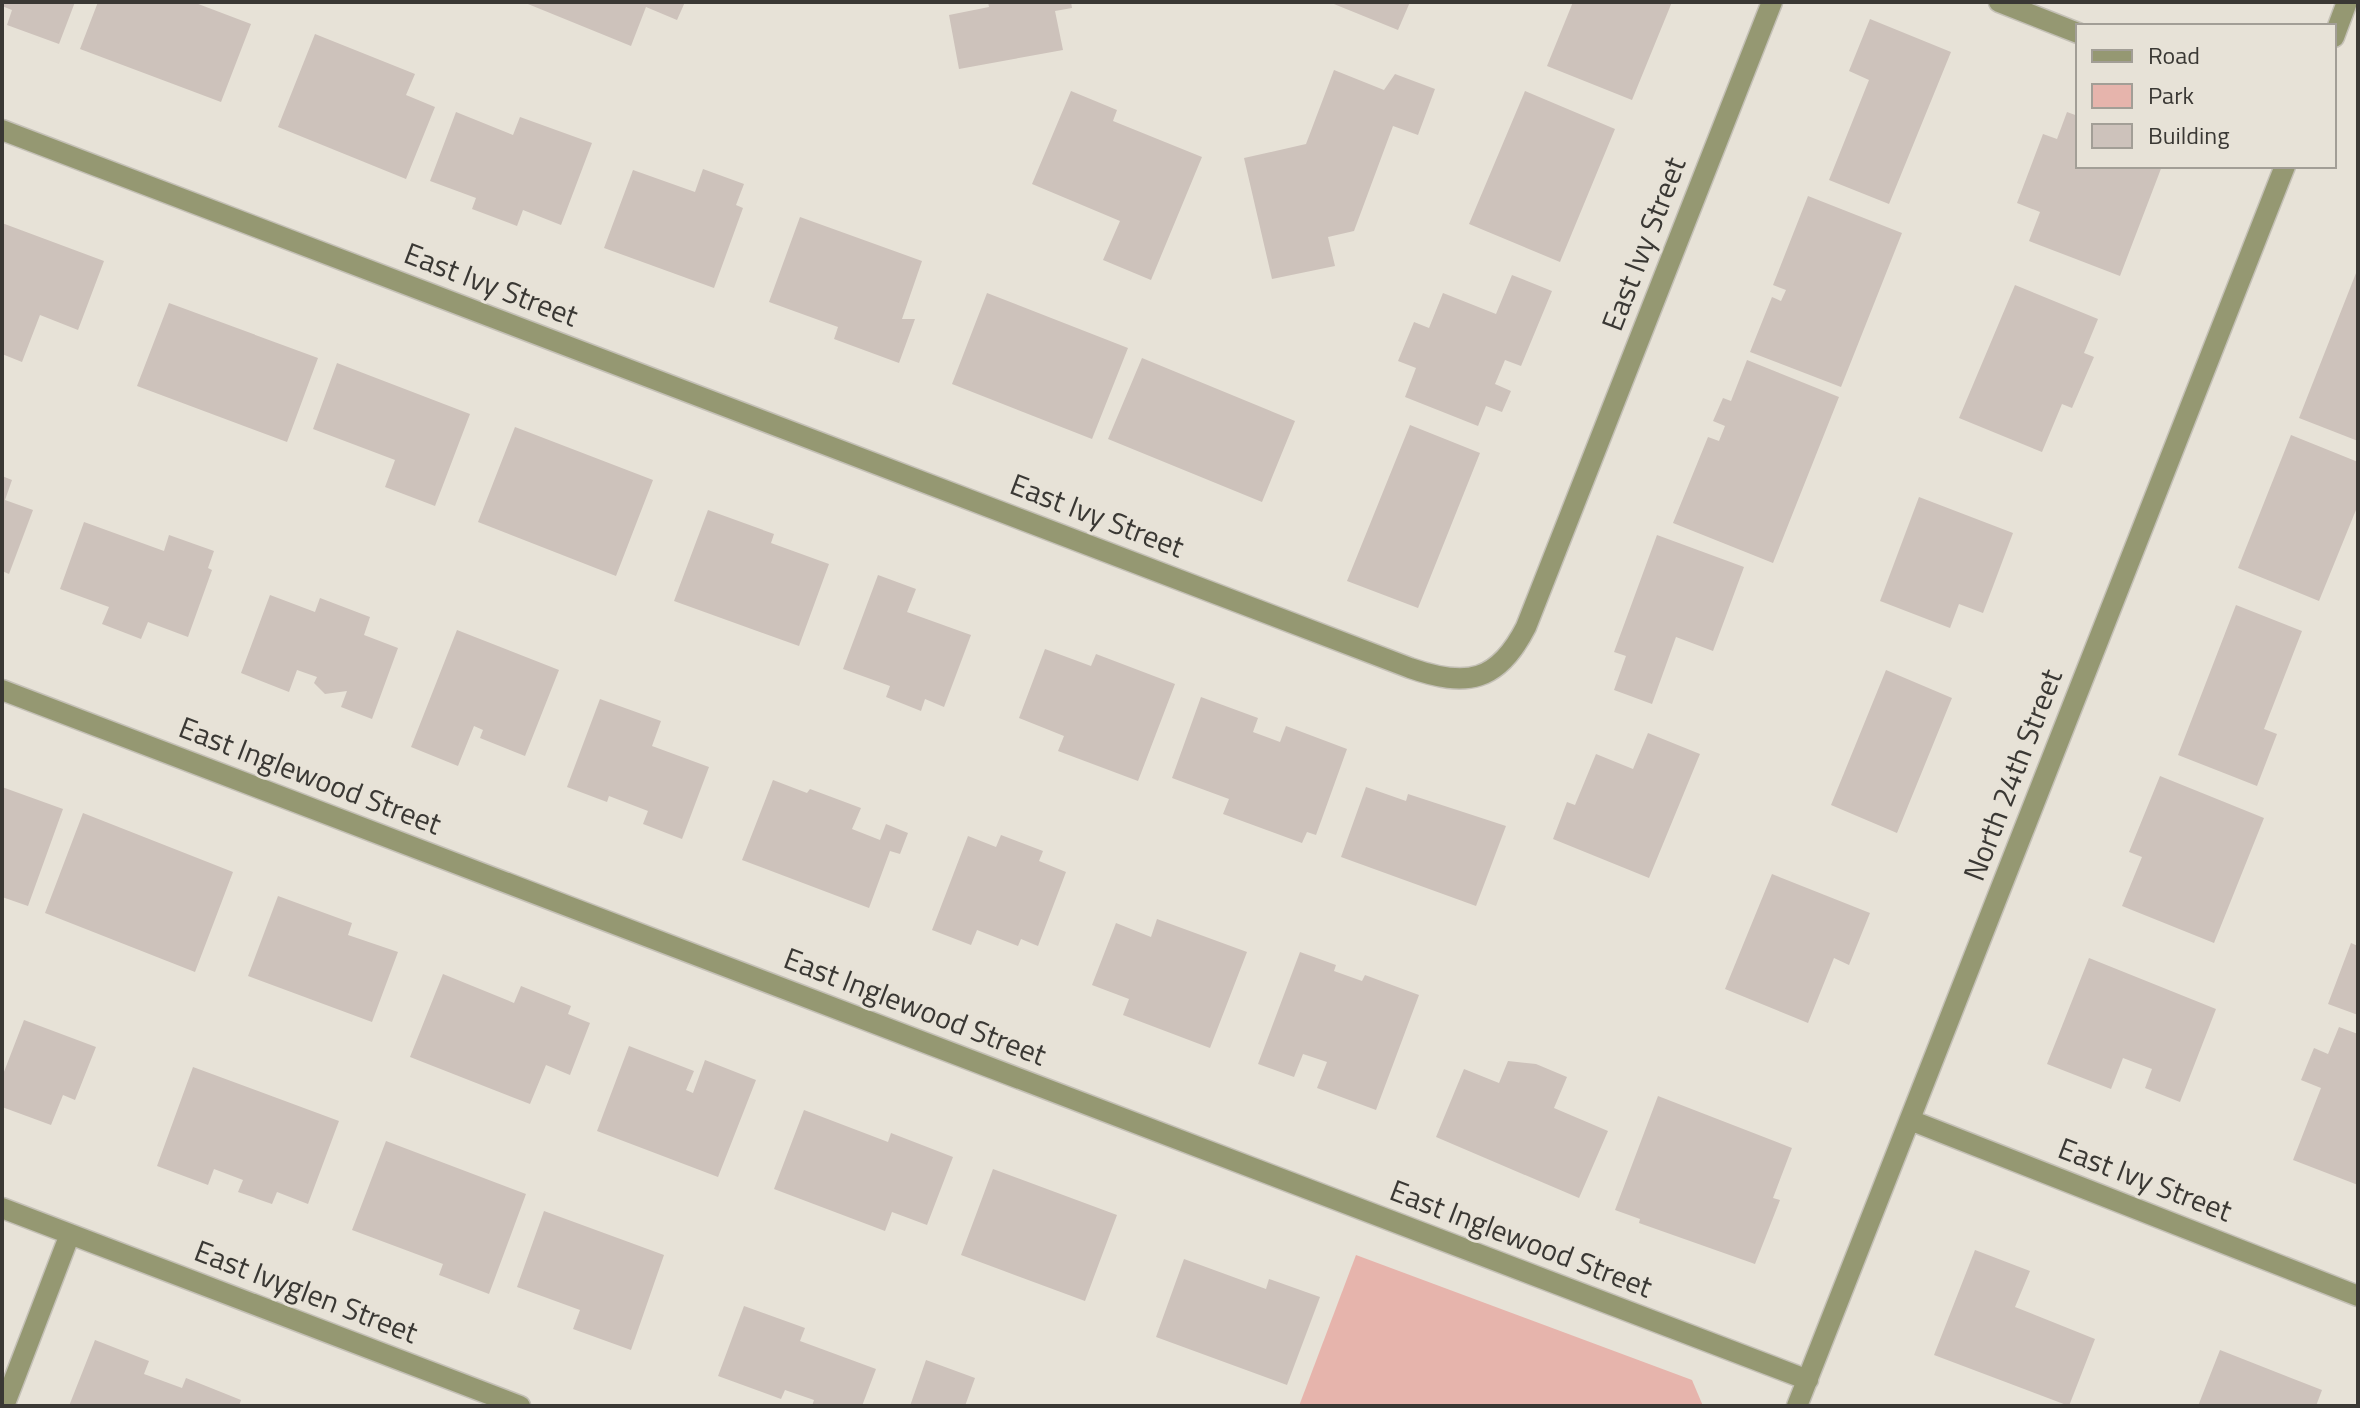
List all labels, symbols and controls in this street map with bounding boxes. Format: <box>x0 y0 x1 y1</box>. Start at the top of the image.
legend <box>2076 24 2336 168</box>
text: Road <box>2148 37 2200 73</box>
text: Park <box>2148 77 2194 113</box>
text: Building <box>2148 117 2230 153</box>
street label: East Ivy Street <box>1589 150 1697 337</box>
street label: East Ivy Street <box>398 230 585 338</box>
street label: East Ivy Street <box>1004 461 1191 569</box>
street label: North 24th Street <box>1950 662 2074 887</box>
street label: East Inglewood Street <box>172 704 449 846</box>
street label: East Inglewood Street <box>777 935 1054 1077</box>
street label: East Ivy Street <box>2052 1125 2239 1233</box>
street label: East Inglewood Street <box>1383 1167 1660 1309</box>
street label: East Ivyglen Street <box>188 1227 425 1355</box>

